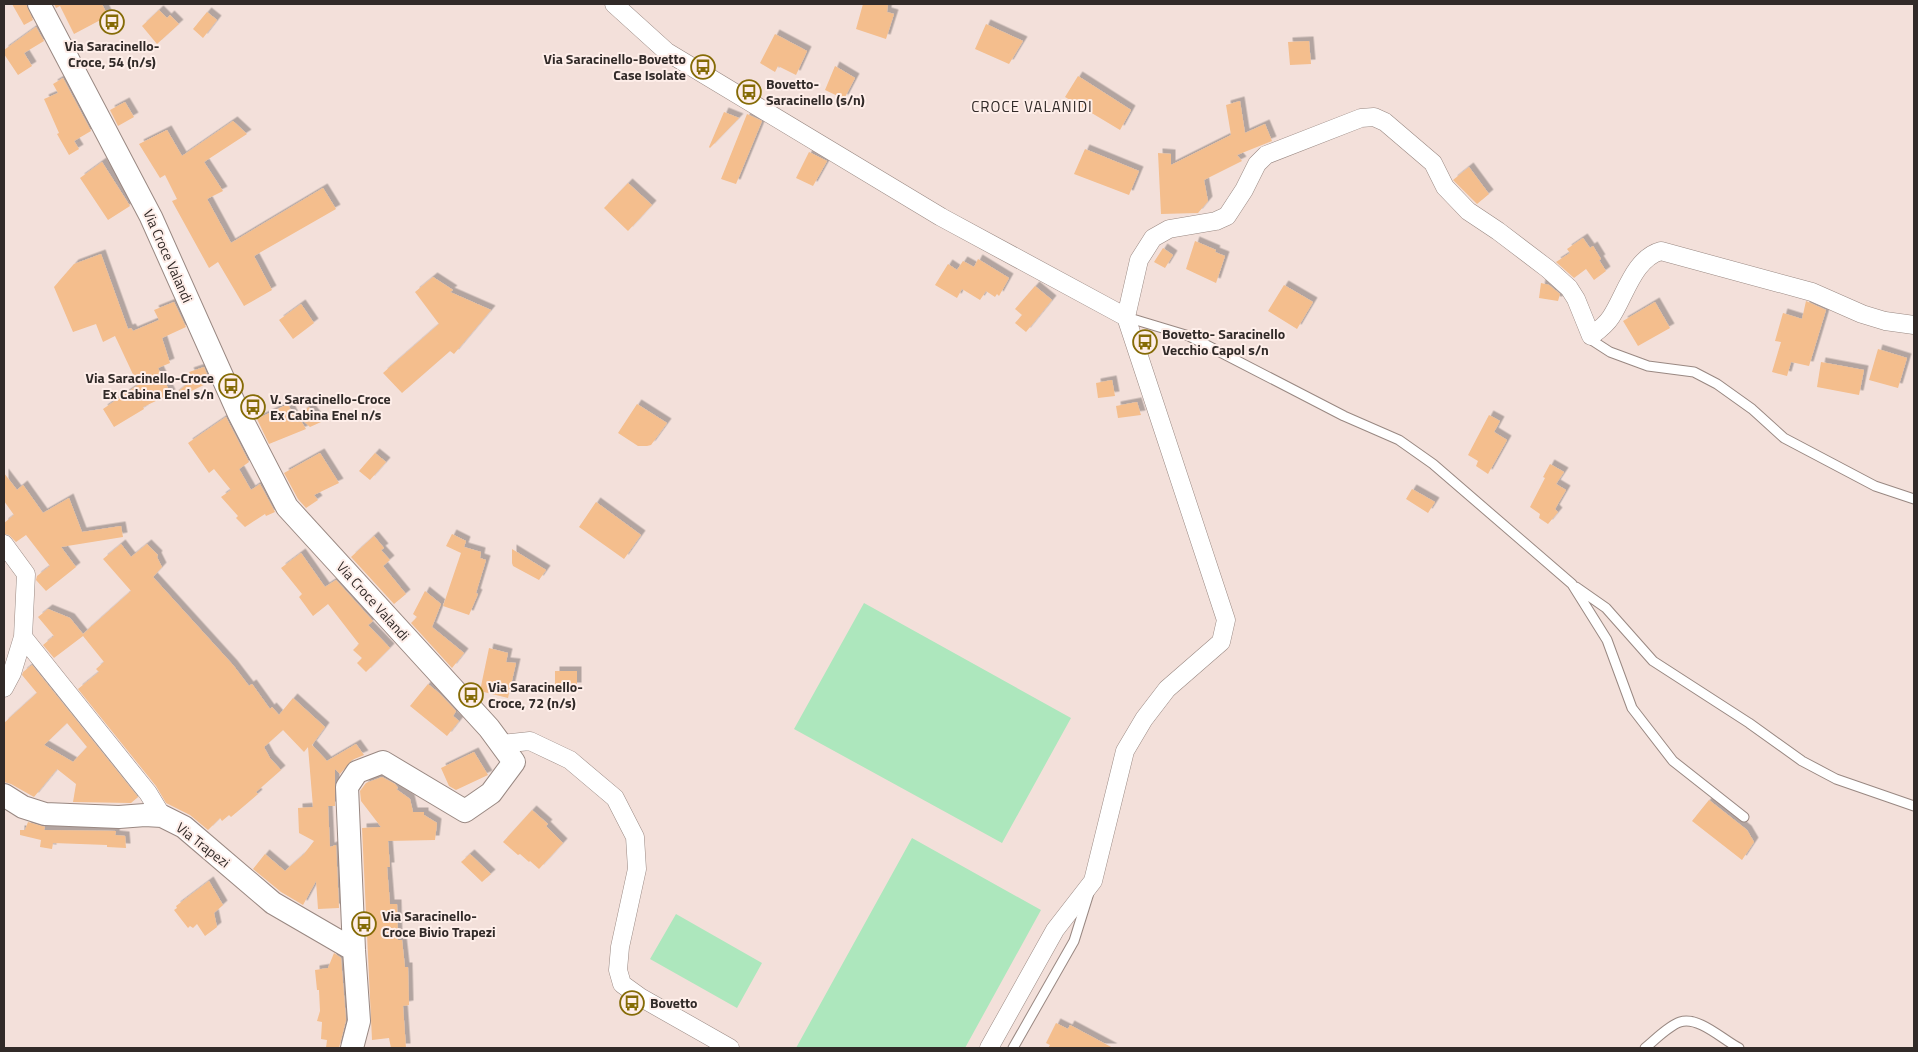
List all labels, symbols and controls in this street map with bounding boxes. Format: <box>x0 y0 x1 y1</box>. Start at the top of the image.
bus stop icon: Via Saracinello- Croce, 54 (n/s) <box>99 9 125 35</box>
place label: Via Saracinello- Croce, 54 (n/s) <box>65 35 159 72</box>
place label: Via Saracinello-Bovetto Case Isolate <box>544 48 686 85</box>
bus stop icon: Via Saracinello-Bovetto Case Isolate <box>690 54 716 80</box>
place label: Bovetto- Saracinello (s/n) <box>766 73 865 110</box>
bus stop icon: Bovetto- Saracinello (s/n) <box>736 79 762 105</box>
district label: CROCE VALANIDI <box>971 95 1093 118</box>
street label: Via Croce Valandi <box>138 206 198 306</box>
place label: Bovetto- Saracinello Vecchio Capol s/n <box>1162 323 1285 360</box>
bus stop icon: Bovetto- Saracinello Vecchio Capol s/n <box>1132 329 1158 355</box>
place label: Via Saracinello-Croce Ex Cabina Enel s/n <box>86 367 214 404</box>
bus stop icon: Via Saracinello-Croce Ex Cabina Enel s/n <box>218 373 244 399</box>
place label: V. Saracinello-Croce Ex Cabina Enel n/s <box>270 388 391 425</box>
bus stop icon: V. Saracinello-Croce Ex Cabina Enel n/s <box>240 394 266 420</box>
street label: Via Croce Valandi <box>332 556 415 645</box>
place label: Via Saracinello- Croce, 72 (n/s) <box>488 676 583 713</box>
bus stop icon: Via Saracinello- Croce, 72 (n/s) <box>458 682 484 708</box>
street label: Via Trapezi <box>172 817 235 872</box>
place label: Via Saracinello- Croce Bivio Trapezi <box>382 905 496 942</box>
bus stop icon: Via Saracinello- Croce Bivio Trapezi <box>351 911 377 937</box>
bus stop icon: Bovetto <box>619 990 645 1016</box>
place label: Bovetto <box>650 992 698 1013</box>

